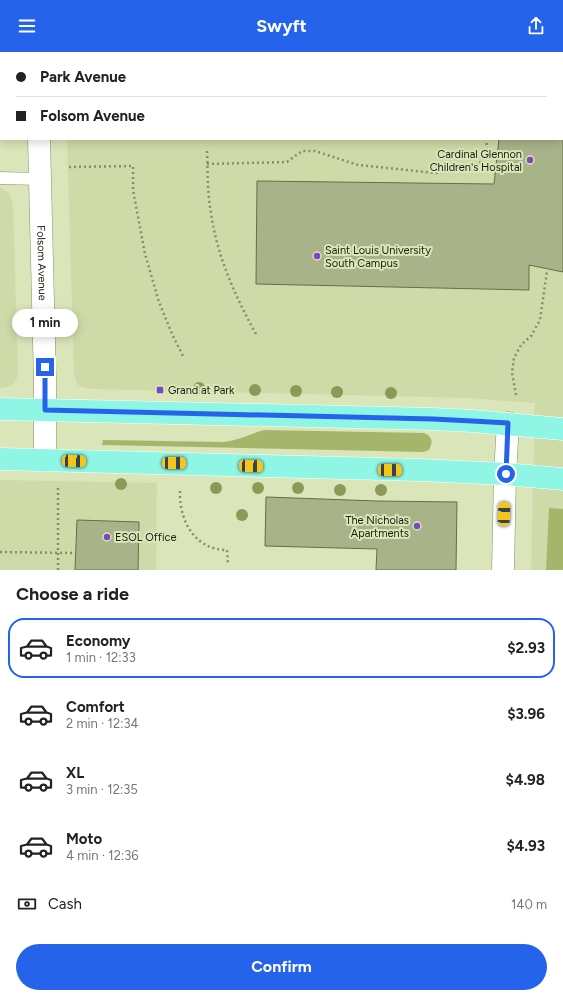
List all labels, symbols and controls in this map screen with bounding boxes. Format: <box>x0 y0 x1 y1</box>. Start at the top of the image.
icon: menu <box>16 15 38 37</box>
text: Swyft <box>256 15 307 37</box>
icon: share <box>525 15 547 37</box>
text: Park Avenue <box>40 68 126 86</box>
text: Folsom Avenue <box>40 107 145 125</box>
place label: Cardinal Glennon Children's Hospital <box>430 148 522 174</box>
marker: Cardinal Glennon Children's Hospital <box>525 155 535 165</box>
street label: Folsom Avenue <box>34 225 49 301</box>
place label: Saint Louis University South Campus <box>325 244 431 270</box>
marker: Saint Louis University South Campus <box>312 251 322 261</box>
callout: 1 min <box>12 309 78 337</box>
text: 1 min <box>30 315 60 330</box>
route end <box>36 358 54 376</box>
place label: Grand at Park <box>168 384 235 397</box>
marker: Grand at Park <box>155 385 165 395</box>
car <box>62 455 86 467</box>
car <box>162 457 186 469</box>
car <box>239 460 263 472</box>
car <box>378 464 402 476</box>
route start <box>497 465 515 483</box>
car <box>498 502 510 526</box>
place label: The Nicholas Apartments <box>345 514 409 540</box>
marker: The Nicholas Apartments <box>412 521 422 531</box>
place label: ESOL Office <box>115 531 176 544</box>
marker: ESOL Office <box>102 532 112 542</box>
text: Choose a ride <box>16 583 129 605</box>
icon: car <box>18 630 54 666</box>
text: Economy <box>66 632 131 650</box>
text: $2.93 <box>507 639 545 657</box>
text: 1 min · 12:33 <box>66 650 136 665</box>
icon: car <box>18 696 54 732</box>
text: Comfort <box>66 698 125 716</box>
text: $3.96 <box>507 705 545 723</box>
text: 2 min · 12:34 <box>66 716 139 731</box>
icon: car <box>18 762 54 798</box>
text: XL <box>66 764 84 782</box>
text: $4.98 <box>506 771 545 789</box>
text: 3 min · 12:35 <box>66 782 138 797</box>
icon: car <box>18 828 54 864</box>
text: Moto <box>66 830 102 848</box>
text: $4.93 <box>506 837 545 855</box>
text: 4 min · 12:36 <box>66 848 139 863</box>
icon: cash <box>16 893 38 915</box>
text: Cash <box>48 895 82 913</box>
text: 140 m <box>511 897 547 912</box>
button: Confirm <box>16 944 547 990</box>

